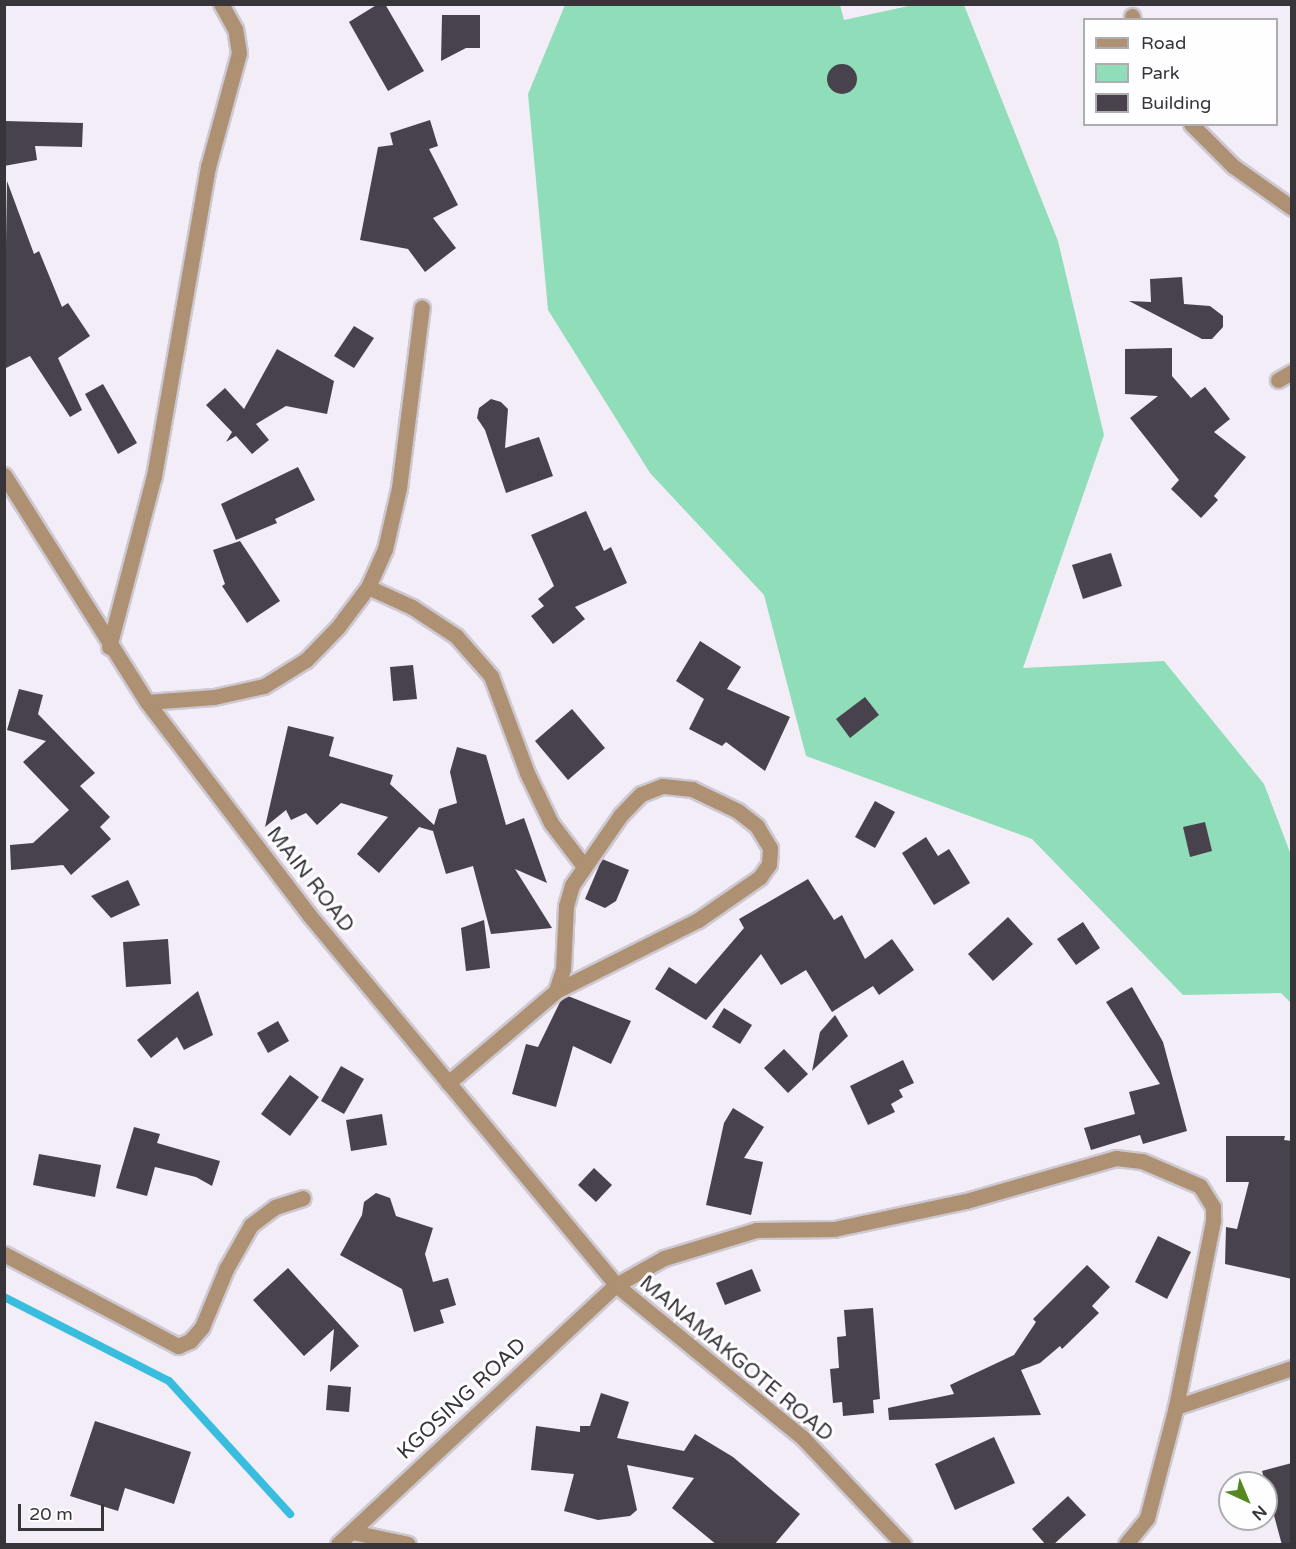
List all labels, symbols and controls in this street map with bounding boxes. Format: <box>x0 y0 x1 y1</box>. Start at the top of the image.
legend <box>1083 18 1278 126</box>
text: Road <box>1141 32 1186 54</box>
text: Park <box>1141 62 1179 84</box>
text: Building <box>1141 92 1211 114</box>
street label: MAIN ROAD <box>261 822 359 938</box>
street label: MANAMAKGOTE ROAD <box>634 1271 838 1447</box>
street label: KGOSING ROAD <box>392 1333 532 1465</box>
north arrow <box>1218 1471 1278 1531</box>
scale bar <box>21 1492 106 1530</box>
text: N <box>1248 1501 1271 1524</box>
text: 20 m <box>29 1503 73 1525</box>

